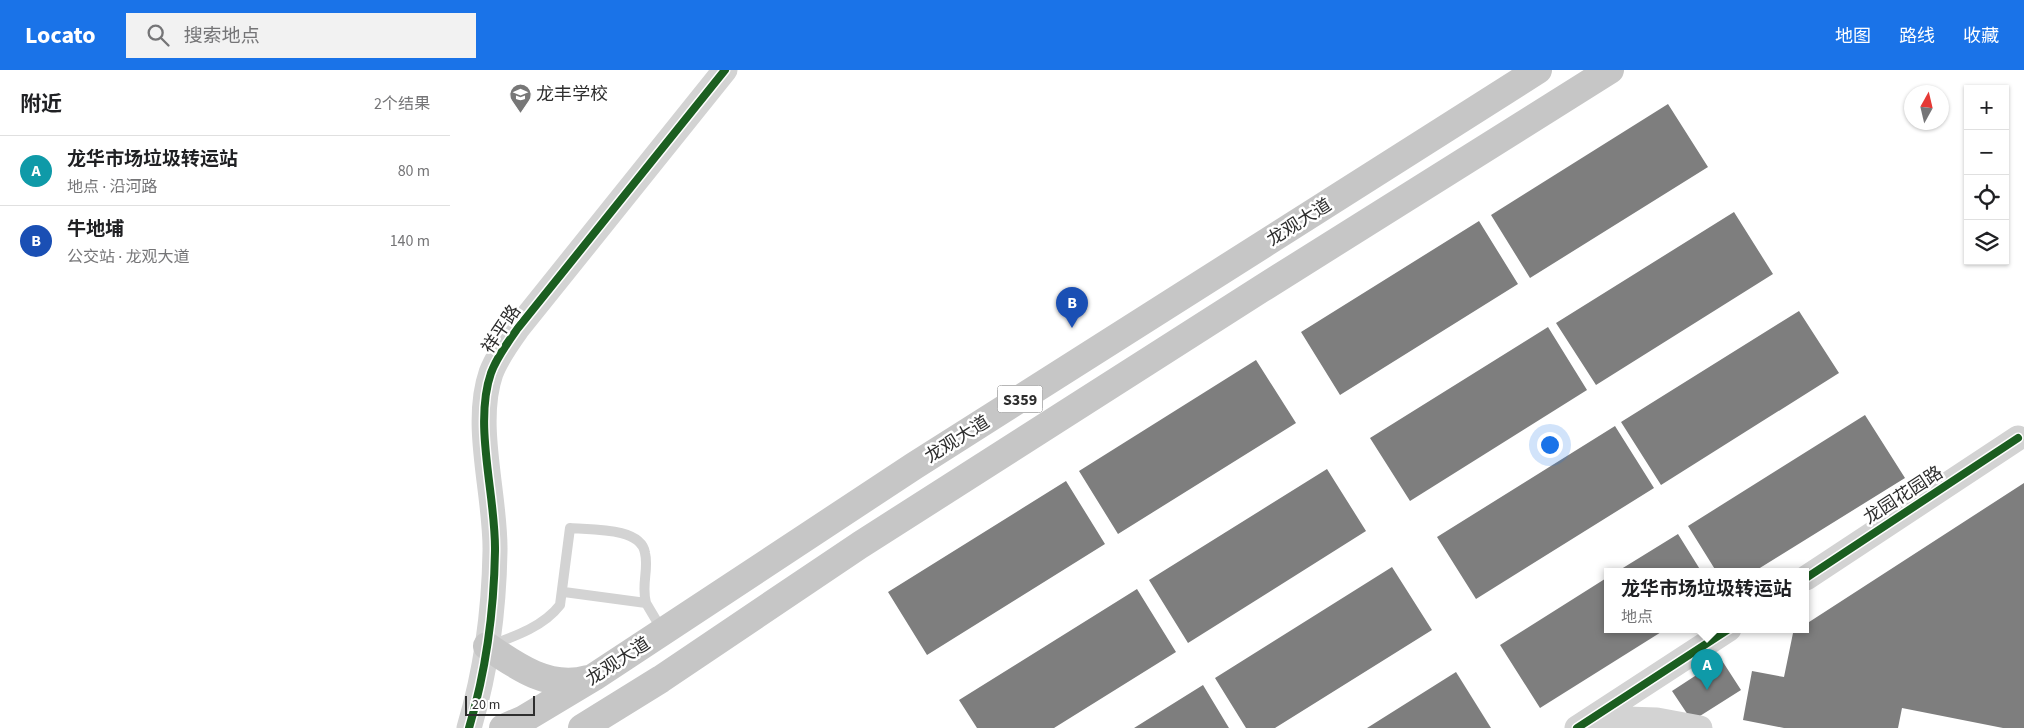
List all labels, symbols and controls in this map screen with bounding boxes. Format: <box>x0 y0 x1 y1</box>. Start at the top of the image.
search box <box>126 13 476 58</box>
text: Locato <box>25 18 96 53</box>
icon: search <box>144 21 172 49</box>
text: 搜索地点 <box>184 23 260 50</box>
text: 地图 <box>1835 24 1871 49</box>
text: 路线 <box>1899 24 1935 49</box>
text: 收藏 <box>1963 24 1999 49</box>
school or university icon: 龙丰学校 <box>508 82 532 113</box>
place label: 龙丰学校 <box>536 82 608 107</box>
north arrow <box>1904 85 1949 130</box>
map controls <box>1964 85 2009 265</box>
button: + <box>1964 85 2009 130</box>
text: 附近 <box>20 89 62 119</box>
text: 2个结果 <box>374 93 430 115</box>
button: − <box>1964 130 2009 175</box>
text: 龙华市场垃圾转运站 <box>67 146 238 173</box>
text: A <box>31 160 41 182</box>
text: 80 m <box>398 160 430 182</box>
button: locate <box>1964 175 2009 220</box>
text: 地点 · 沿河路 <box>67 176 157 198</box>
street label: 龙观大道 <box>1262 193 1336 252</box>
text: 牛地埔 <box>67 216 124 243</box>
button: layers <box>1964 220 2009 265</box>
text: B <box>31 230 41 252</box>
text: 140 m <box>390 230 430 252</box>
text: 公交站 · 龙观大道 <box>67 246 189 268</box>
pin: B <box>1056 287 1088 328</box>
street label: 祥平路 <box>476 300 527 359</box>
road number: S359 <box>998 386 1042 412</box>
street label: 龙观大道 <box>920 410 994 469</box>
your location <box>1537 432 1563 458</box>
street label: 龙园花园路 <box>1859 460 1948 530</box>
popup <box>1604 568 1809 633</box>
text: 龙华市场垃圾转运站 <box>1621 576 1792 603</box>
text: 地点 <box>1621 606 1653 628</box>
street label: 龙观大道 <box>581 631 655 692</box>
pin: A <box>1691 649 1723 690</box>
scale bar <box>465 693 535 716</box>
text: 20 m <box>472 695 500 715</box>

